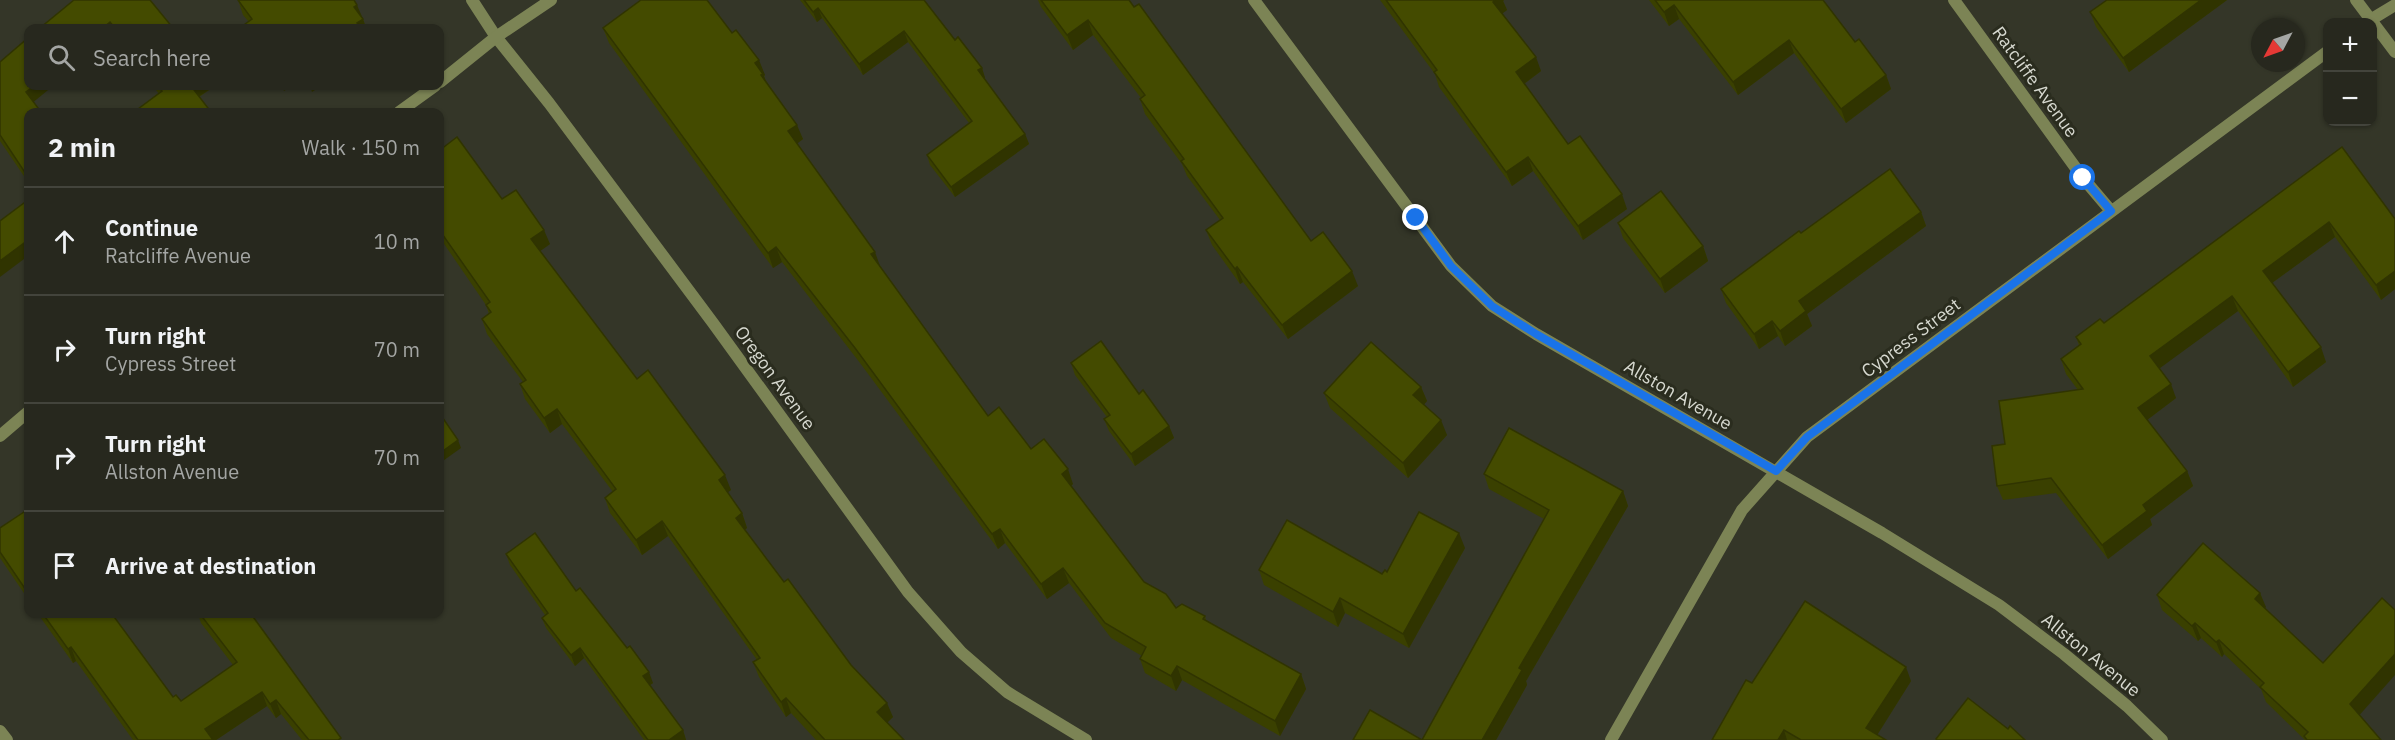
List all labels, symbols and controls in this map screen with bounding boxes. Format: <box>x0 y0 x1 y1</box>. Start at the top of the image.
north arrow <box>2251 18 2305 72</box>
map controls <box>2323 18 2377 126</box>
button: + <box>2323 18 2377 72</box>
street label: Ratcliffe Avenue <box>1987 22 2083 142</box>
search box <box>24 24 444 90</box>
icon: search <box>45 41 78 74</box>
text: Search here <box>93 43 211 72</box>
button: − <box>2323 72 2377 126</box>
text: 2 min <box>48 130 116 164</box>
text: Walk · 150 m <box>302 134 420 161</box>
route start <box>2069 164 2095 190</box>
route end <box>1402 204 1428 230</box>
text: Continue <box>105 213 198 242</box>
icon: ahead <box>48 225 81 258</box>
text: 10 m <box>374 228 420 255</box>
text: Ratcliffe Avenue <box>105 242 251 269</box>
street label: Cypress Street <box>1857 293 1965 382</box>
text: Turn right <box>105 321 206 350</box>
street label: Oregon Avenue <box>730 321 821 434</box>
icon: right <box>48 333 81 366</box>
text: 70 m <box>374 336 420 363</box>
text: Cypress Street <box>105 350 236 377</box>
street label: Allston Avenue <box>1620 354 1736 435</box>
text: Turn right <box>105 429 206 458</box>
icon: right <box>48 441 81 474</box>
text: 70 m <box>374 444 420 471</box>
text: Allston Avenue <box>105 458 239 485</box>
icon: arrive <box>48 549 81 582</box>
text: Arrive at destination <box>105 551 316 580</box>
street label: Allston Avenue <box>2037 608 2146 702</box>

